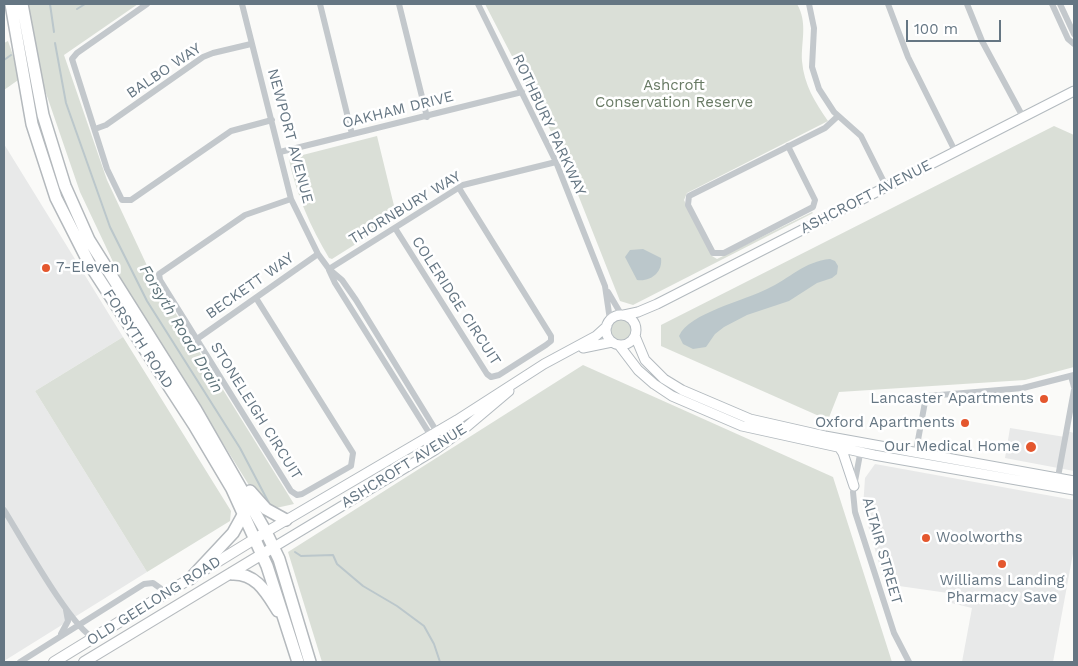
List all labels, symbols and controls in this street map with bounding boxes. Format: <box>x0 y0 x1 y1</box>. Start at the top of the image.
scale bar <box>908 10 1003 42</box>
text: 100 m <box>914 20 958 38</box>
street label: BALBO WAY <box>123 40 205 102</box>
street label: ROTHBURY PARKWAY <box>508 51 590 199</box>
street label: NEWPORT AVENUE <box>263 67 317 205</box>
park label: Ashcroft Conservation Reserve <box>595 77 753 112</box>
street label: OAKHAM DRIVE <box>341 87 455 133</box>
street label: ASHCROFT AVENUE <box>797 156 935 238</box>
street label: THORNBURY WAY <box>346 167 464 249</box>
street label: COLERIDGE CIRCUIT <box>408 233 504 369</box>
street label: BECKETT WAY <box>202 249 298 323</box>
place label: 7-Eleven <box>56 259 120 277</box>
water label: Forsyth Road Drain <box>135 261 227 397</box>
marker: 7-Eleven <box>40 262 52 274</box>
street label: FORSYTH ROAD <box>99 286 177 392</box>
street label: STONELEIGH CIRCUIT <box>206 339 306 483</box>
place label: Lancaster Apartments <box>870 390 1034 408</box>
marker: Lancaster Apartments <box>1038 393 1050 405</box>
place label: Oxford Apartments <box>815 414 955 432</box>
marker: Oxford Apartments <box>959 417 971 429</box>
street label: ASHCROFT AVENUE <box>338 420 470 512</box>
place label: Our Medical Home <box>884 438 1020 456</box>
marker: Our Medical Home <box>1024 440 1038 454</box>
street label: ALTAIR STREET <box>858 495 906 607</box>
place label: Woolworths <box>936 529 1023 547</box>
marker: Woolworths <box>920 532 932 544</box>
street label: OLD GEELONG ROAD <box>84 552 224 650</box>
marker: Williams Landing Pharmacy Save <box>996 558 1008 570</box>
place label: Williams Landing Pharmacy Save <box>940 572 1064 607</box>

